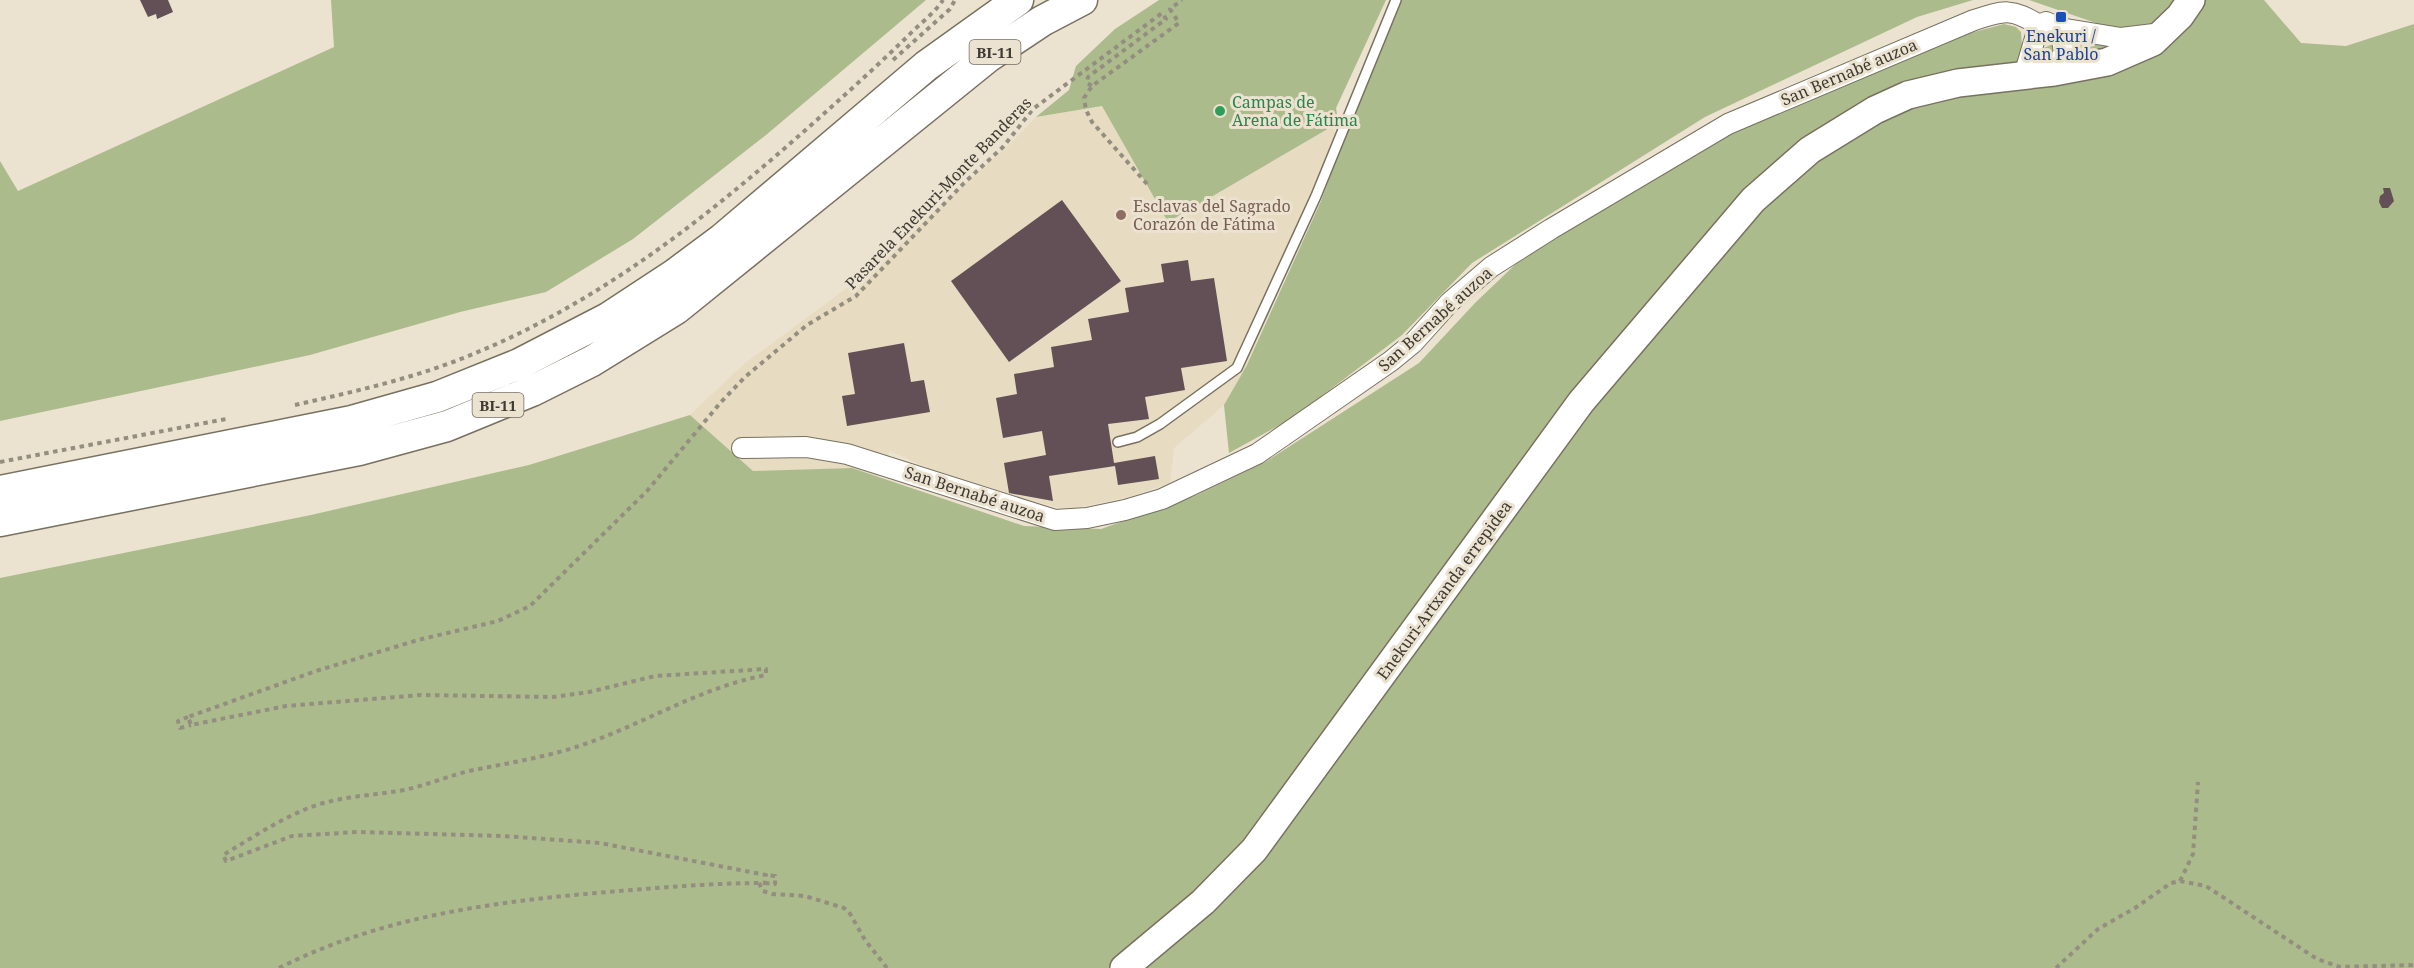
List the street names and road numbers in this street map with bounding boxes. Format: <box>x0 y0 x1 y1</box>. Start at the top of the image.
street label: San Bernabé auzoa <box>1777 33 1921 111</box>
road number: BI-11 <box>970 40 1020 64</box>
street label: Pasarela Enekuri-Monte Banderas <box>840 92 1036 294</box>
street label: San Bernabé auzoa <box>1373 262 1497 376</box>
road number: BI-11 <box>472 393 524 417</box>
street label: San Bernabé auzoa <box>902 461 1048 527</box>
street label: Enekuri-Artxanda errepidea <box>1371 496 1517 684</box>

